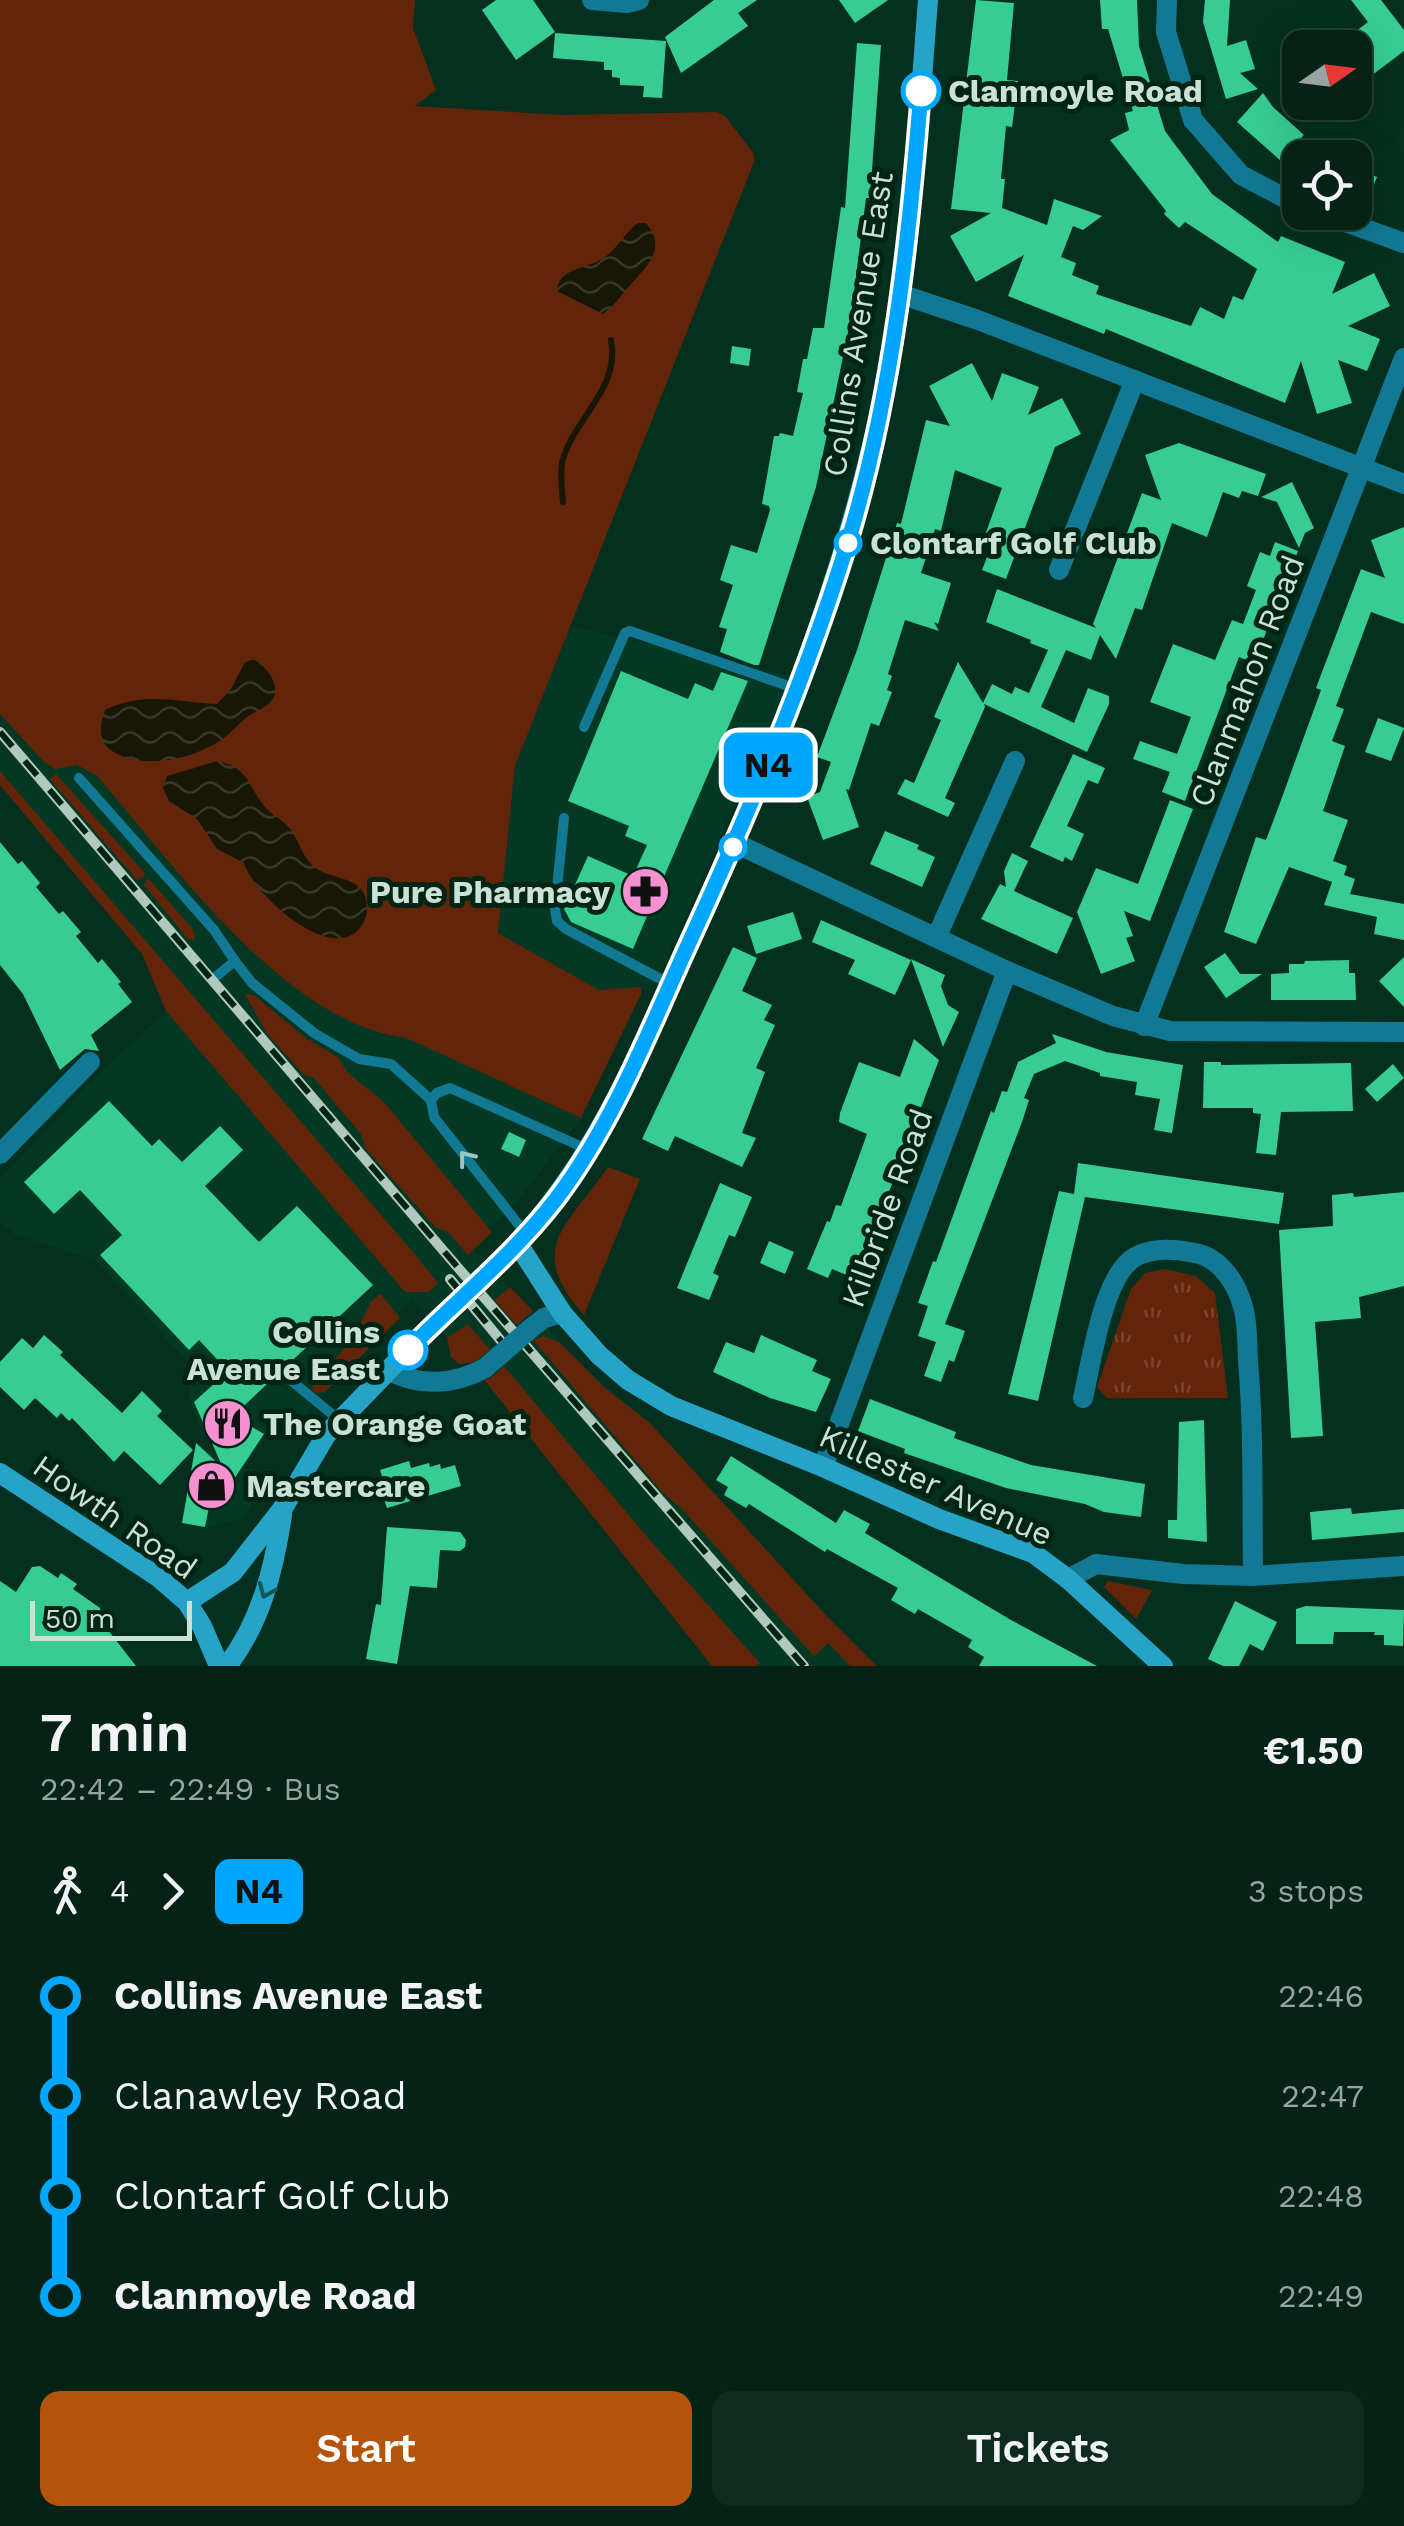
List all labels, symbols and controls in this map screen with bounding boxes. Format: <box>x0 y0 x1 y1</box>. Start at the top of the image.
north arrow <box>1282 30 1372 120</box>
map controls <box>1282 30 1372 230</box>
marker: Clanmoyle Road <box>902 72 940 110</box>
place label: Clanmoyle Road <box>948 72 1203 110</box>
button: locate <box>1282 140 1372 230</box>
street label: Collins Avenue East <box>815 169 901 479</box>
place label: Clontarf Golf Club <box>870 524 1157 562</box>
marker: Clontarf Golf Club <box>835 530 861 556</box>
street label: Clanmahon Road <box>1182 550 1312 812</box>
line badge: N4 <box>723 732 813 798</box>
text: N4 <box>744 744 792 786</box>
unlabelled marker <box>720 834 746 860</box>
pharmacy icon: Pure Pharmacy <box>619 866 671 918</box>
place label: Pure Pharmacy <box>370 873 611 911</box>
street label: Kilbride Road <box>833 1104 941 1312</box>
one-way arrow <box>460 1151 478 1169</box>
place label: Collins Avenue East <box>187 1313 380 1388</box>
marker: Collins Avenue East <box>389 1331 427 1369</box>
restaurant icon: The Orange Goat <box>202 1398 254 1450</box>
place label: The Orange Goat <box>263 1405 526 1443</box>
street label: Killester Avenue <box>813 1417 1059 1553</box>
street label: Howth Road <box>26 1447 204 1587</box>
shop icon: Mastercare <box>185 1460 237 1512</box>
place label: Mastercare <box>246 1467 425 1505</box>
one-way arrow <box>258 1581 278 1599</box>
scale bar <box>30 1596 192 1640</box>
text: 50 m <box>45 1602 115 1635</box>
text: 7 min <box>40 1700 189 1764</box>
text: €1.50 <box>1263 1729 1364 1773</box>
text: 22:42 – 22:49 · Bus <box>40 1770 341 1808</box>
icon: walk <box>40 1864 95 1919</box>
icon: forward <box>145 1864 200 1919</box>
text: N4 <box>235 1870 283 1912</box>
text: 4 <box>110 1872 130 1910</box>
text: 3 stops <box>1248 1872 1364 1910</box>
text: Collins Avenue East <box>114 1974 482 2018</box>
text: 22:46 <box>1278 1977 1364 2015</box>
text: Clanawley Road <box>114 2074 407 2118</box>
text: 22:47 <box>1281 2077 1364 2115</box>
text: Clontarf Golf Club <box>114 2174 450 2218</box>
text: 22:48 <box>1278 2177 1364 2215</box>
text: Clanmoyle Road <box>114 2274 417 2318</box>
text: 22:49 <box>1278 2277 1364 2315</box>
button: Start <box>40 2391 692 2506</box>
button: Tickets <box>712 2391 1364 2506</box>

